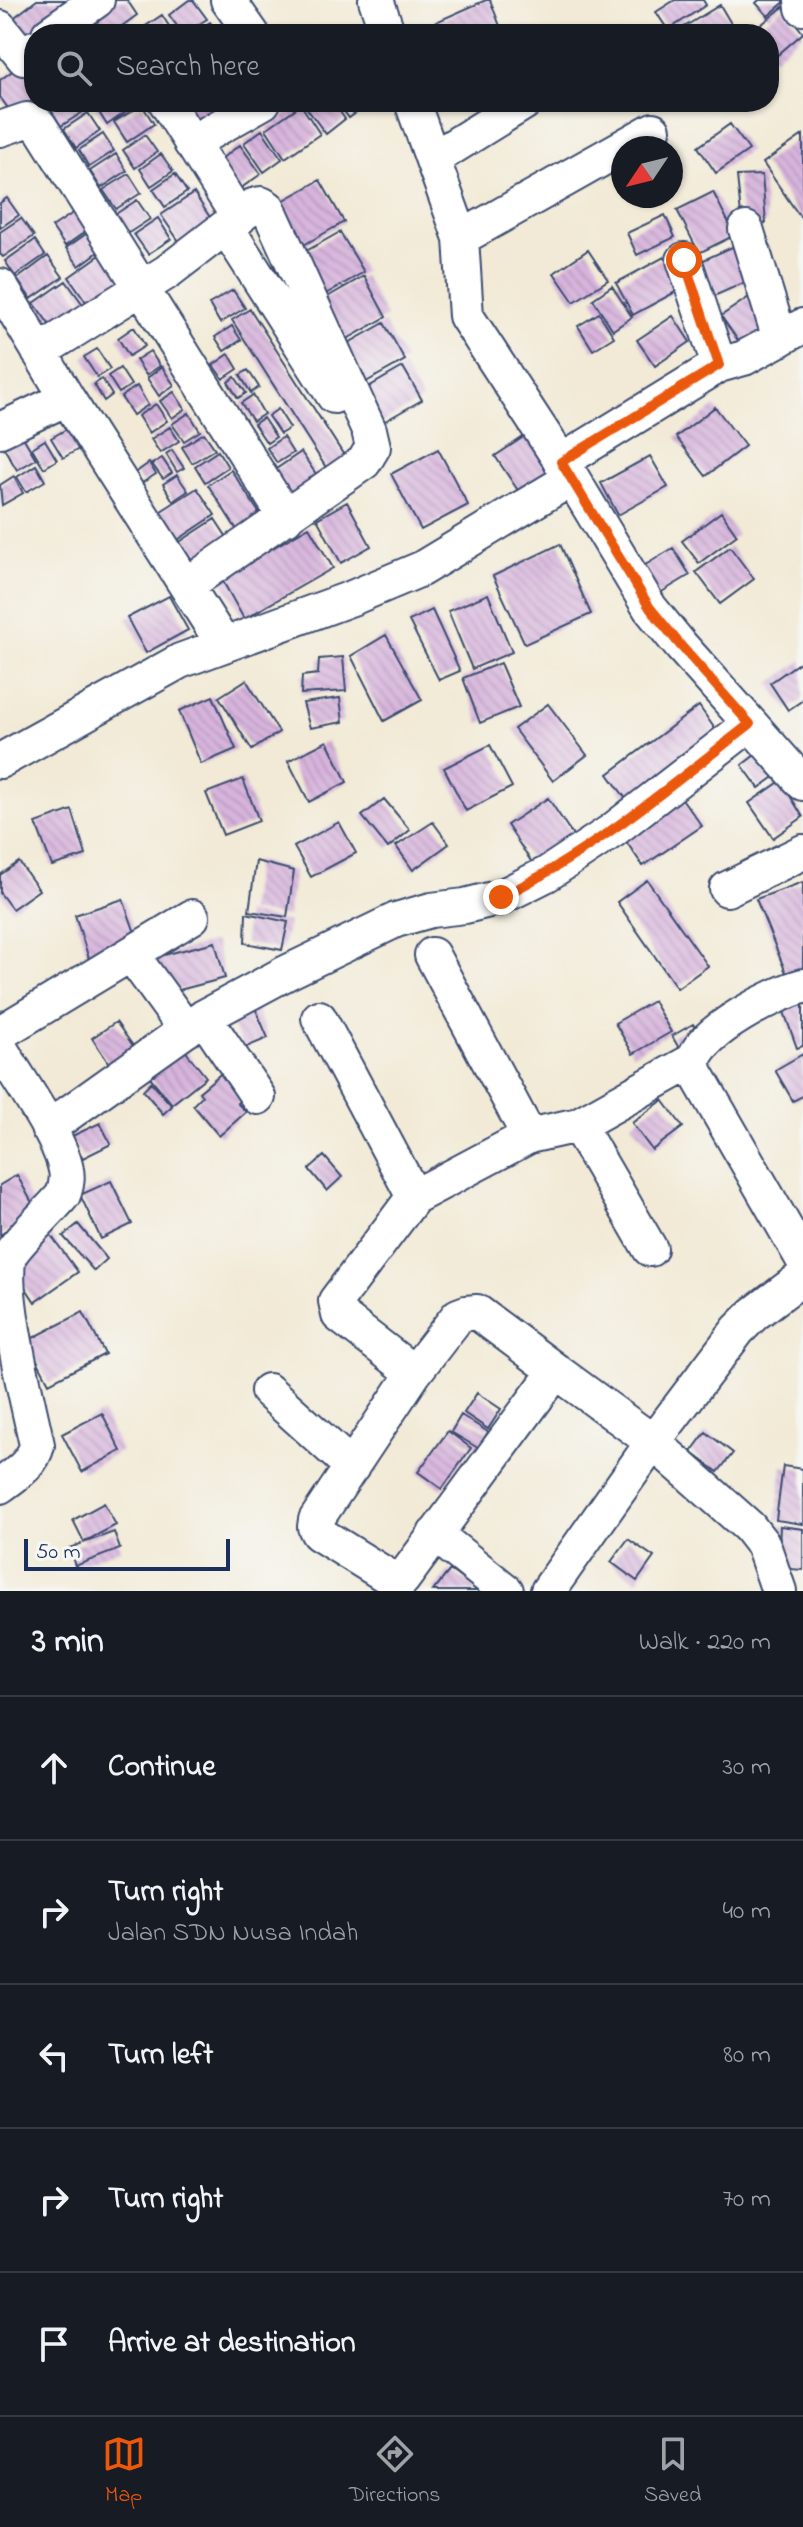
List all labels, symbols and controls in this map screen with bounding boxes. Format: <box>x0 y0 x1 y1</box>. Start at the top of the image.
search box <box>24 24 779 112</box>
icon: search <box>52 46 96 90</box>
text: Search here <box>116 46 260 90</box>
north arrow <box>611 136 683 208</box>
route start <box>666 242 702 278</box>
route end <box>483 879 519 915</box>
scale bar <box>24 1535 230 1571</box>
text: 50 m <box>36 1537 81 1569</box>
text: 3 min <box>32 1618 104 1668</box>
text: Walk · 220 m <box>639 1624 771 1662</box>
icon: ahead <box>32 1746 76 1790</box>
text: Continue <box>108 1746 216 1790</box>
text: 30 m <box>722 1749 771 1787</box>
text: Turn right <box>108 1871 223 1915</box>
icon: right <box>32 1890 76 1934</box>
text: 40 m <box>722 1893 771 1931</box>
text: Jalan SDN Nusa Indah <box>108 1915 358 1953</box>
icon: left <box>32 2034 76 2078</box>
text: Turn left <box>108 2034 213 2078</box>
text: 80 m <box>723 2037 771 2075</box>
icon: right <box>32 2178 76 2222</box>
text: Turn right <box>108 2178 223 2222</box>
text: 70 m <box>722 2181 771 2219</box>
icon: arrive <box>32 2322 76 2366</box>
text: Arrive at destination <box>108 2322 356 2366</box>
tab: Map <box>102 2432 146 2512</box>
tab: Directions <box>349 2432 441 2512</box>
tab: Saved <box>644 2432 701 2512</box>

